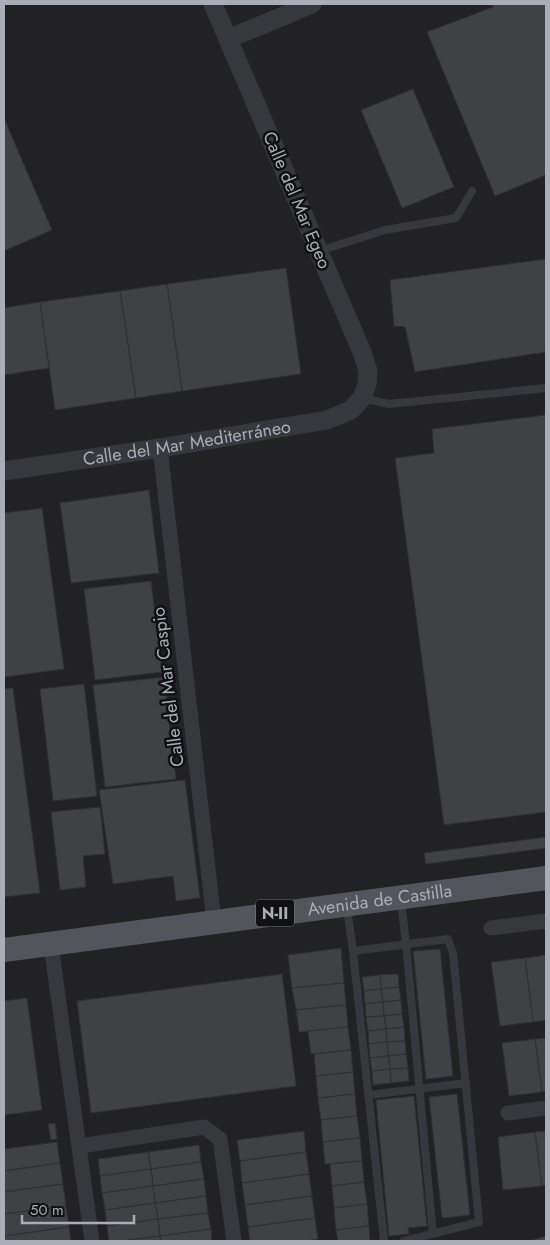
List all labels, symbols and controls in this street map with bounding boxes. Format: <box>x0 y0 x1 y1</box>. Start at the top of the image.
street label: Calle del Mar Egeo <box>256 127 338 273</box>
street label: Calle del Mar Mediterráneo <box>81 413 293 472</box>
street label: Calle del Mar Caspio <box>145 605 191 768</box>
street label: Avenida de Castilla <box>306 878 454 923</box>
road number: N-II <box>256 900 294 926</box>
scale bar <box>22 1192 135 1224</box>
text: 50 m <box>30 1199 64 1221</box>

